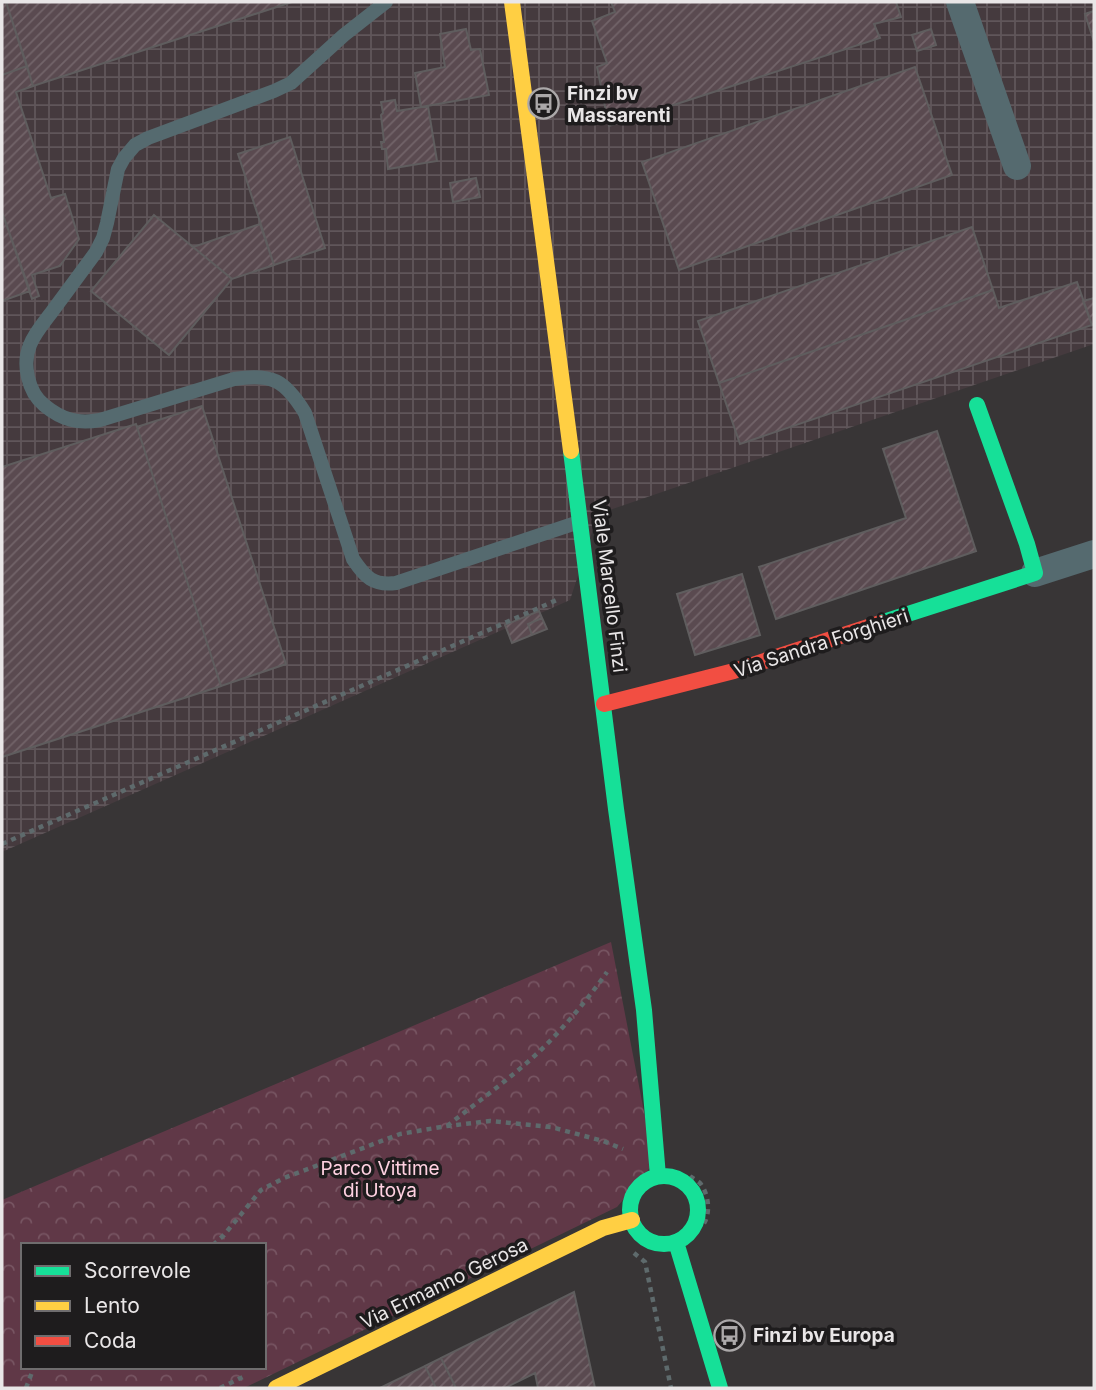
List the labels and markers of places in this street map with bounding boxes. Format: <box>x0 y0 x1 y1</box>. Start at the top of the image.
place label: Finzi bv Massarenti <box>567 82 671 127</box>
bus stop icon: Finzi bv Massarenti <box>527 87 561 121</box>
bus stop icon: Finzi bv Europa <box>713 1318 747 1352</box>
place label: Finzi bv Europa <box>753 1324 895 1347</box>

